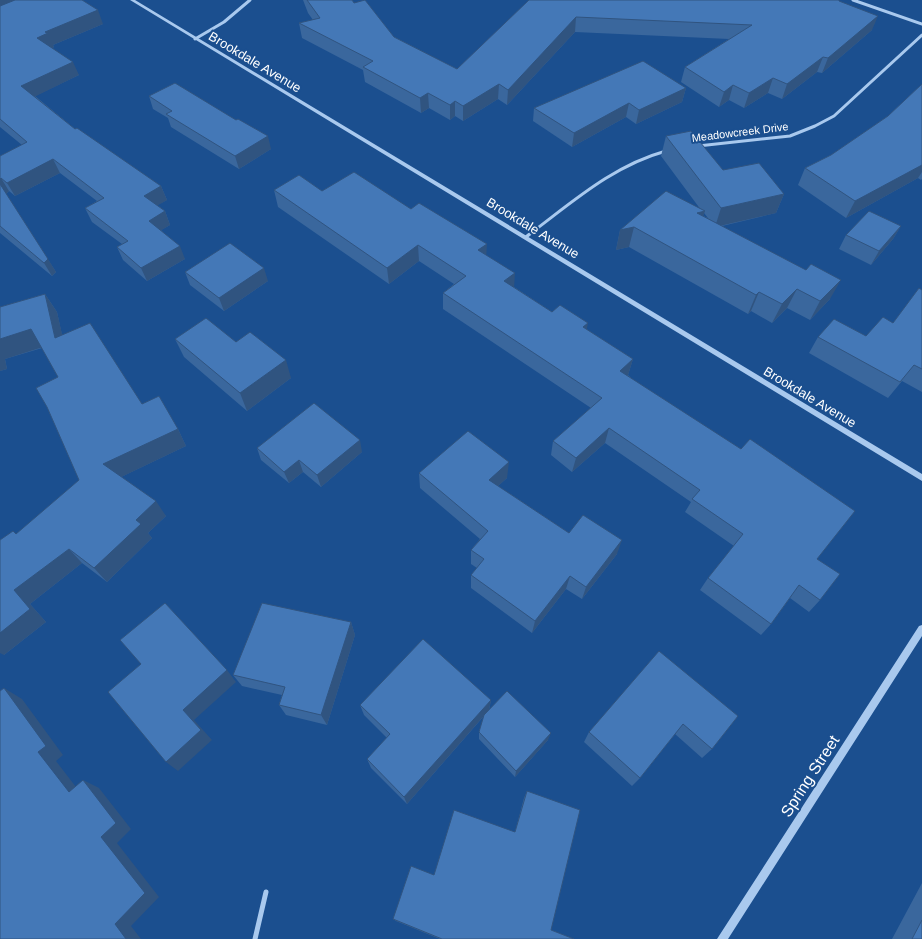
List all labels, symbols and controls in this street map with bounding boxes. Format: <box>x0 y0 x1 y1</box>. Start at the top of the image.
street label: Brookdale Avenue <box>206 28 304 96</box>
street label: Meadowcreek Drive <box>691 120 789 144</box>
street label: Brookdale Avenue <box>484 194 582 262</box>
street label: Brookdale Avenue <box>761 363 859 431</box>
street label: Spring Street <box>777 732 843 820</box>

